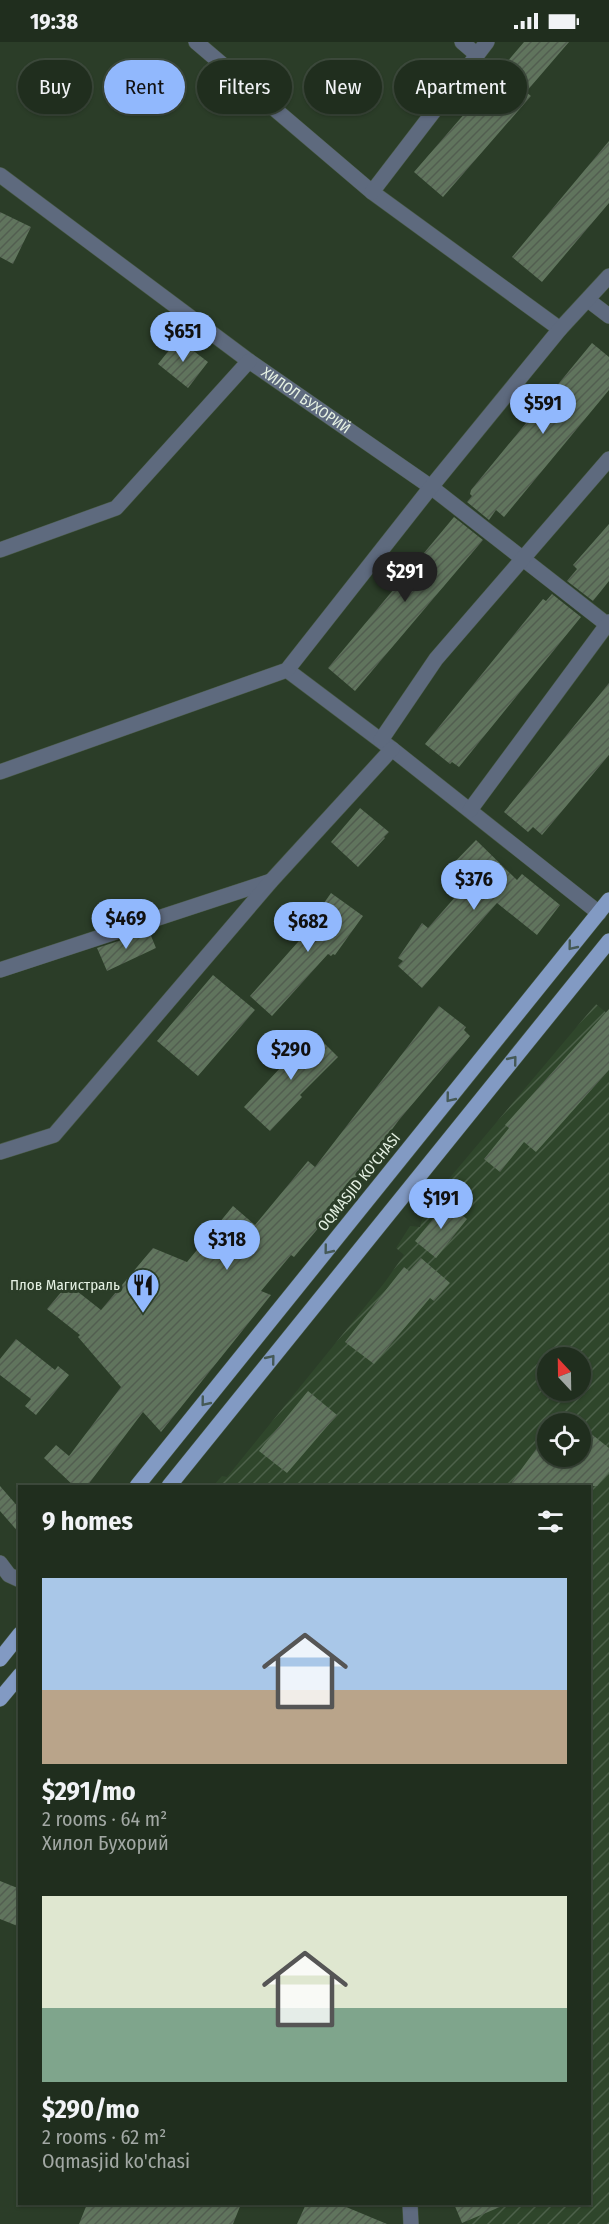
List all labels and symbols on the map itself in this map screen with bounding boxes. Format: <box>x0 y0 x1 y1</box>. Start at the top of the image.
pin: $651 <box>147 312 219 363</box>
street label: ХИЛОЛ БУХОРИЙ <box>258 363 354 437</box>
pin: $591 <box>507 384 579 435</box>
pin: $291 <box>369 552 441 603</box>
pin: $376 <box>438 860 510 911</box>
pin: $469 <box>90 899 162 950</box>
pin: $682 <box>272 902 344 953</box>
one-way arrow <box>569 939 580 950</box>
pin: $290 <box>255 1030 327 1081</box>
one-way arrow <box>505 1056 516 1067</box>
one-way arrow <box>446 1091 457 1102</box>
street label: OQMASJID KO'CHASI <box>314 1129 404 1235</box>
pin: $191 <box>405 1179 477 1230</box>
pin: $318 <box>191 1220 263 1271</box>
one-way arrow <box>324 1243 335 1254</box>
restaurant icon: Плов Магистраль <box>125 1267 161 1314</box>
place label: Плов Магистраль <box>10 1276 120 1294</box>
north arrow <box>537 1347 591 1401</box>
one-way arrow <box>264 1355 275 1366</box>
one-way arrow <box>202 1395 213 1406</box>

